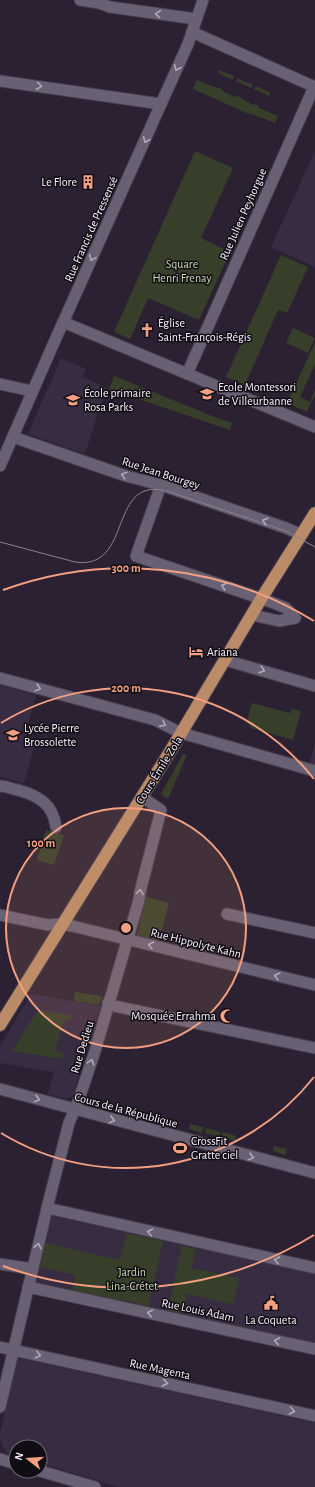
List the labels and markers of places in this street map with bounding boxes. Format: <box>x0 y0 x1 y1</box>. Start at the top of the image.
building icon: Le Flore <box>80 174 96 190</box>
place label: Le Flore <box>41 176 77 188</box>
place label: Église Saint-François-Régis <box>158 316 251 343</box>
church icon: Église Saint-François-Régis <box>139 322 155 338</box>
place label: Ecole Montessori de Villeurbanne <box>218 381 296 407</box>
place label: École primaire Rosa Parks <box>84 386 151 413</box>
school or university icon: Ecole Montessori de Villeurbanne <box>199 386 215 402</box>
school or university icon: École primaire Rosa Parks <box>65 392 81 408</box>
hotel icon: Ariana <box>188 644 204 660</box>
place label: Ariana <box>207 646 238 658</box>
place label: Lycée Pierre Brossolette <box>24 722 79 748</box>
school or university icon: Lycée Pierre Brossolette <box>5 727 21 743</box>
centre of rings <box>119 921 133 935</box>
mosque icon: Mosquée Errahma <box>219 1008 235 1024</box>
place label: Mosquée Errahma <box>131 1010 216 1022</box>
place label: CrossFit Gratte ciel <box>191 1135 238 1161</box>
sports icon: CrossFit Gratte ciel <box>172 1140 188 1156</box>
public building icon: La Coqueta <box>263 1295 279 1311</box>
place label: La Coqueta <box>245 1314 297 1326</box>

